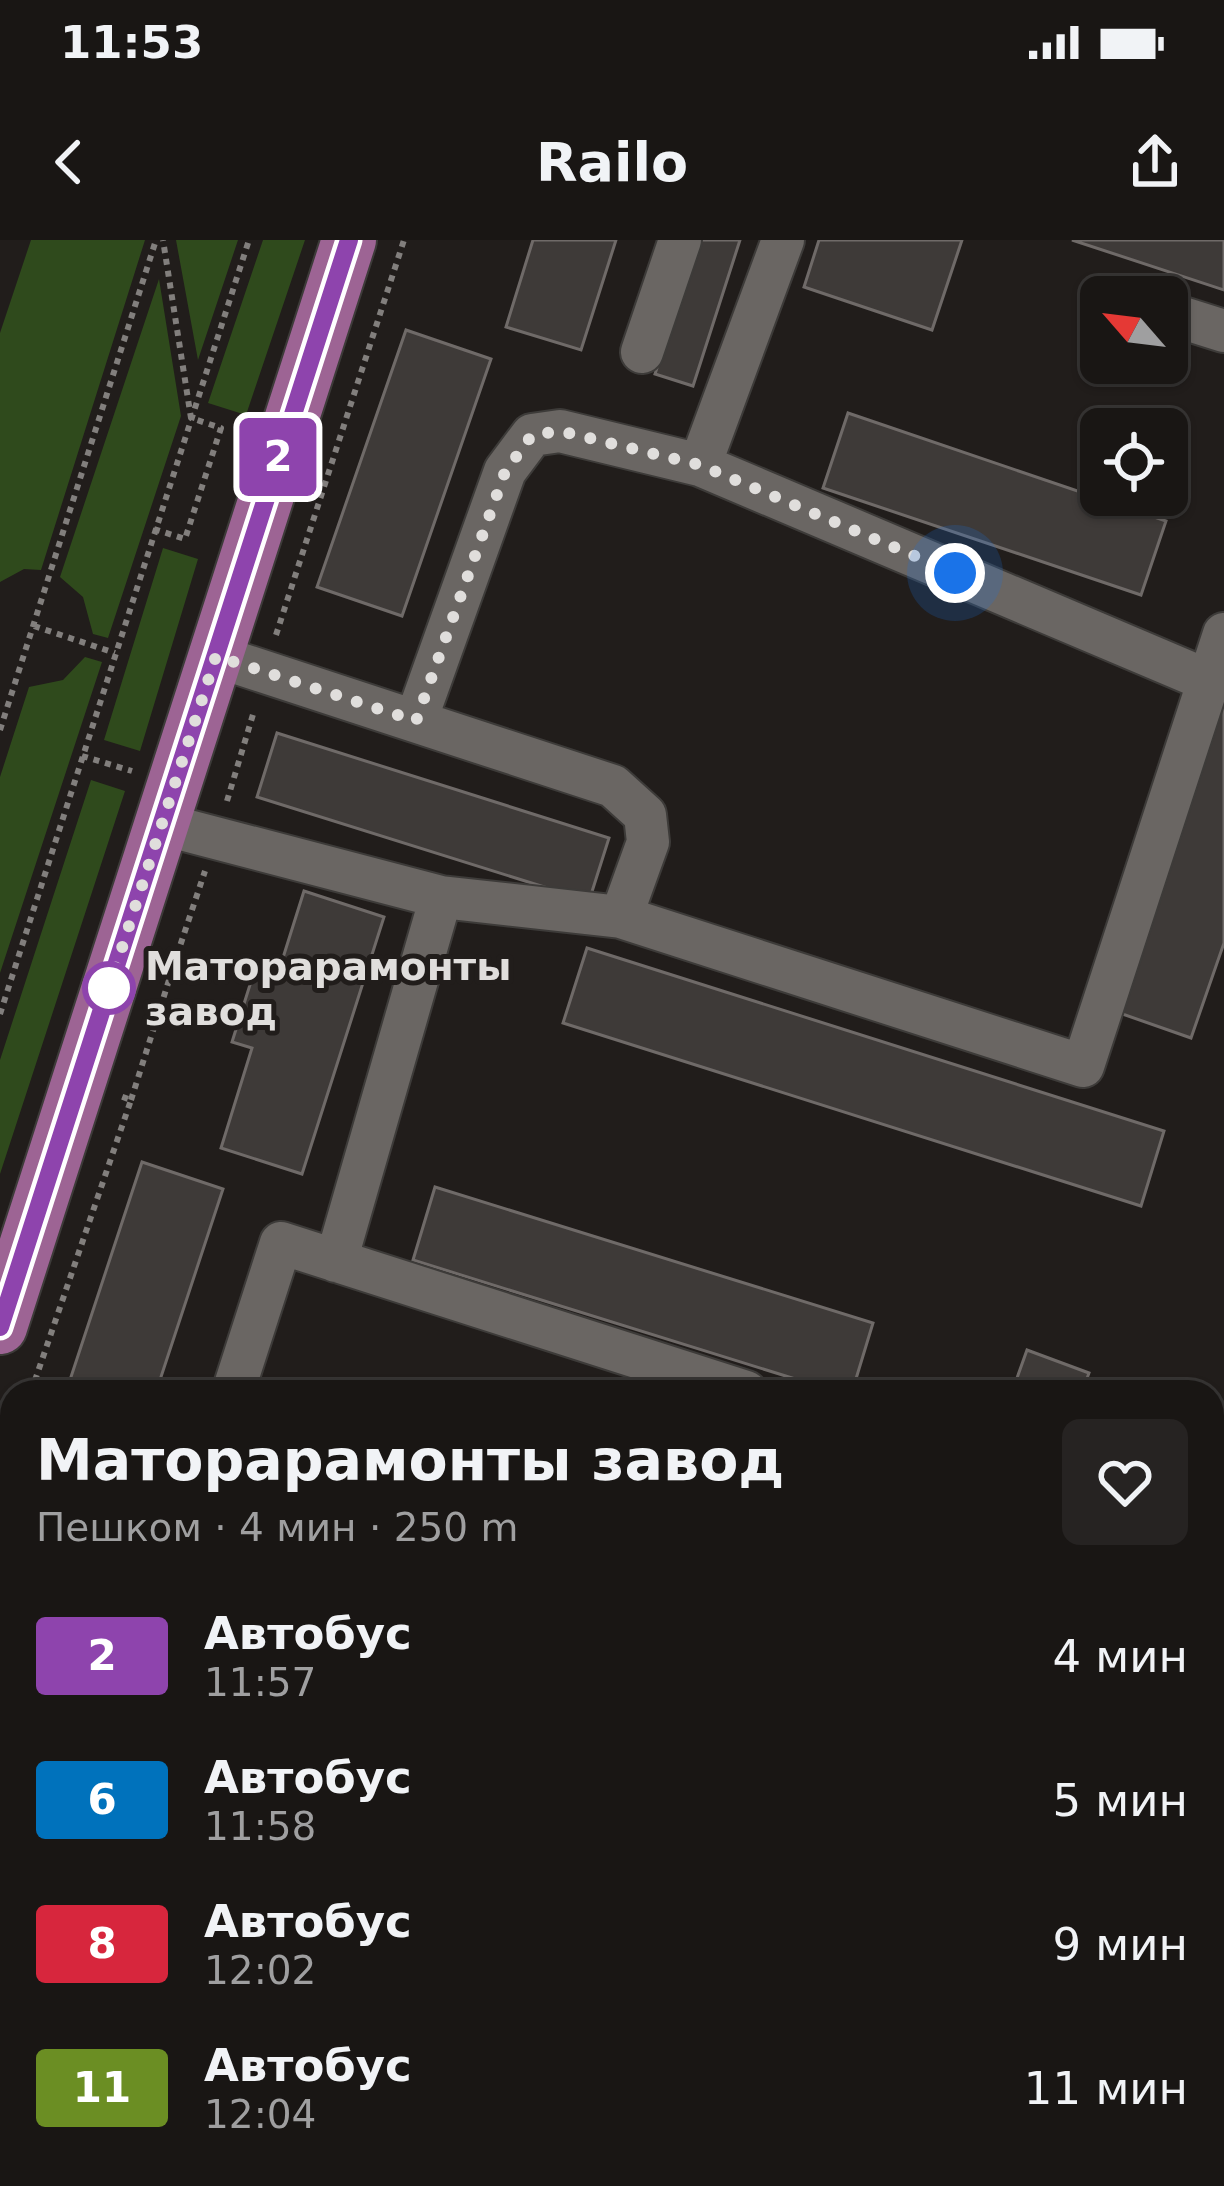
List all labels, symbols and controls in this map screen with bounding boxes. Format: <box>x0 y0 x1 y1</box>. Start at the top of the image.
text: 11:53 <box>60 16 203 69</box>
icon: back <box>36 129 102 195</box>
icon: share <box>1122 129 1188 195</box>
text: Railo <box>536 131 688 194</box>
north arrow <box>1080 276 1188 384</box>
map controls <box>1080 276 1188 516</box>
button: locate <box>1080 408 1188 516</box>
line badge: 2 <box>239 418 317 496</box>
text: 2 <box>263 432 293 481</box>
your location <box>925 543 985 603</box>
place label: Маторарамонты завод <box>145 944 511 1034</box>
marker: Маторарамонты завод <box>84 963 134 1013</box>
button: heart <box>1062 1419 1188 1545</box>
text: Маторарамонты завод <box>36 1427 784 1493</box>
text: Пешком · 4 мин · 250 m <box>36 1505 519 1550</box>
text: Автобус <box>204 1607 412 1660</box>
text: 4 мин <box>1052 1630 1188 1683</box>
text: 2 <box>87 1631 117 1680</box>
text: 11:57 <box>204 1660 316 1705</box>
text: Автобус <box>204 1751 412 1804</box>
text: 5 мин <box>1052 1774 1188 1827</box>
text: 6 <box>87 1775 117 1824</box>
text: 11:58 <box>204 1804 316 1849</box>
text: Автобус <box>204 1895 412 1948</box>
text: 9 мин <box>1052 1918 1188 1971</box>
text: 8 <box>87 1919 117 1968</box>
text: 12:02 <box>204 1948 316 1993</box>
text: Автобус <box>204 2039 412 2092</box>
text: 11 мин <box>1024 2062 1188 2115</box>
text: 11 <box>73 2063 131 2112</box>
text: 12:04 <box>204 2092 316 2137</box>

